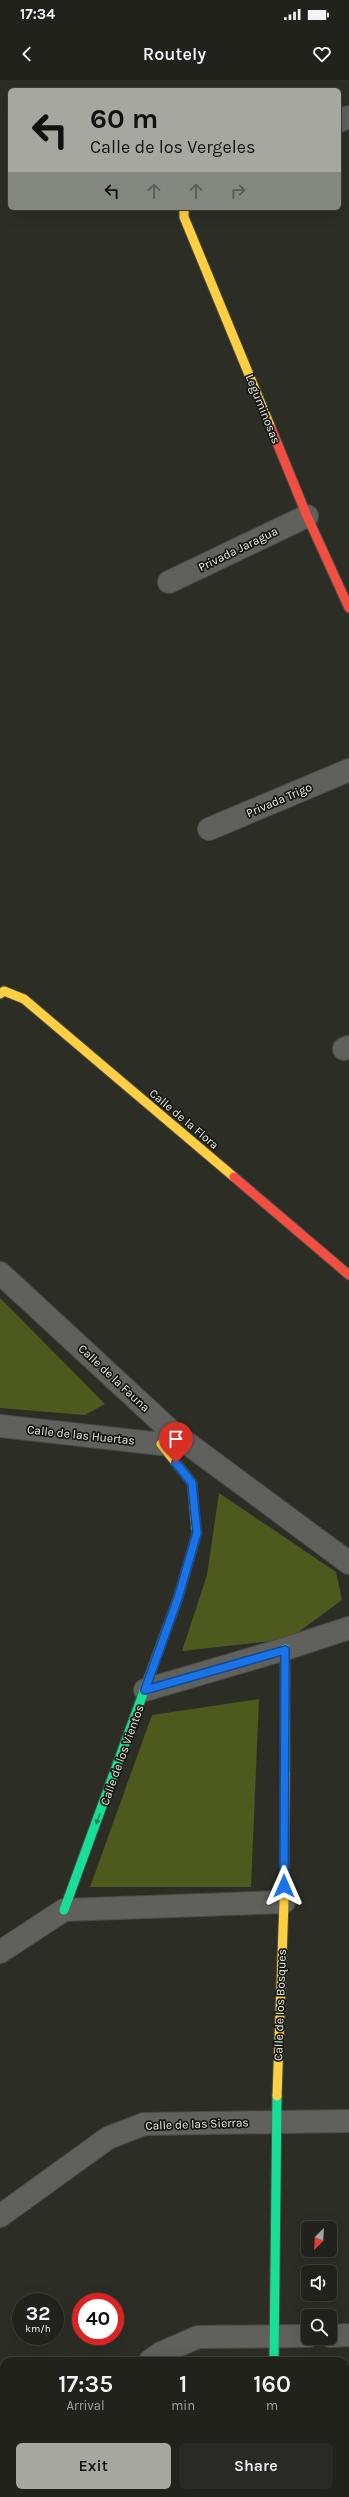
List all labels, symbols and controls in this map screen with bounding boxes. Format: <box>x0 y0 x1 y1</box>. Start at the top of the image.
text: 17:34 <box>20 5 55 23</box>
icon: back <box>16 43 38 65</box>
text: Routely <box>143 43 206 65</box>
icon: heart <box>311 43 333 65</box>
text: 60 m <box>90 102 158 135</box>
icon: left <box>24 104 76 156</box>
text: Calle de los Vergeles <box>90 136 256 158</box>
icon: left <box>101 180 123 202</box>
icon: ahead <box>143 180 165 202</box>
icon: ahead <box>185 180 207 202</box>
icon: right <box>227 180 249 202</box>
street label: Leguminosas <box>243 372 283 446</box>
street label: Privada Jaragua <box>196 524 280 574</box>
street label: Privada Trigo <box>244 780 314 820</box>
street label: Calle de la Flora <box>147 1086 221 1152</box>
street label: Calle de la Fauna <box>75 1341 153 1415</box>
street label: Calle de las Huertas <box>26 1422 136 1448</box>
pin <box>159 1422 193 1463</box>
icon: arrive <box>165 1428 187 1450</box>
street label: Calle de los Vientos <box>97 1703 147 1807</box>
one-way arrow <box>94 1813 100 1825</box>
position arrow <box>263 1865 305 1907</box>
street label: Calle de los Bosques <box>271 1949 289 2061</box>
street label: Calle de las Sierras <box>145 2115 249 2133</box>
north arrow <box>301 2221 337 2257</box>
map controls <box>301 2221 337 2345</box>
button: sound <box>301 2265 337 2301</box>
speed limit sign: 40 <box>72 2293 124 2345</box>
text: 32 <box>26 2302 50 2325</box>
button: search <box>301 2309 337 2345</box>
text: km/h <box>25 2323 51 2335</box>
text: 17:35 <box>58 2370 113 2398</box>
text: 1 <box>179 2370 187 2398</box>
text: 160 <box>253 2370 291 2398</box>
text: Arrival <box>67 2398 105 2413</box>
text: min <box>171 2398 195 2413</box>
text: m <box>266 2398 278 2413</box>
button: Exit <box>16 2443 171 2489</box>
button: Share <box>179 2443 333 2489</box>

